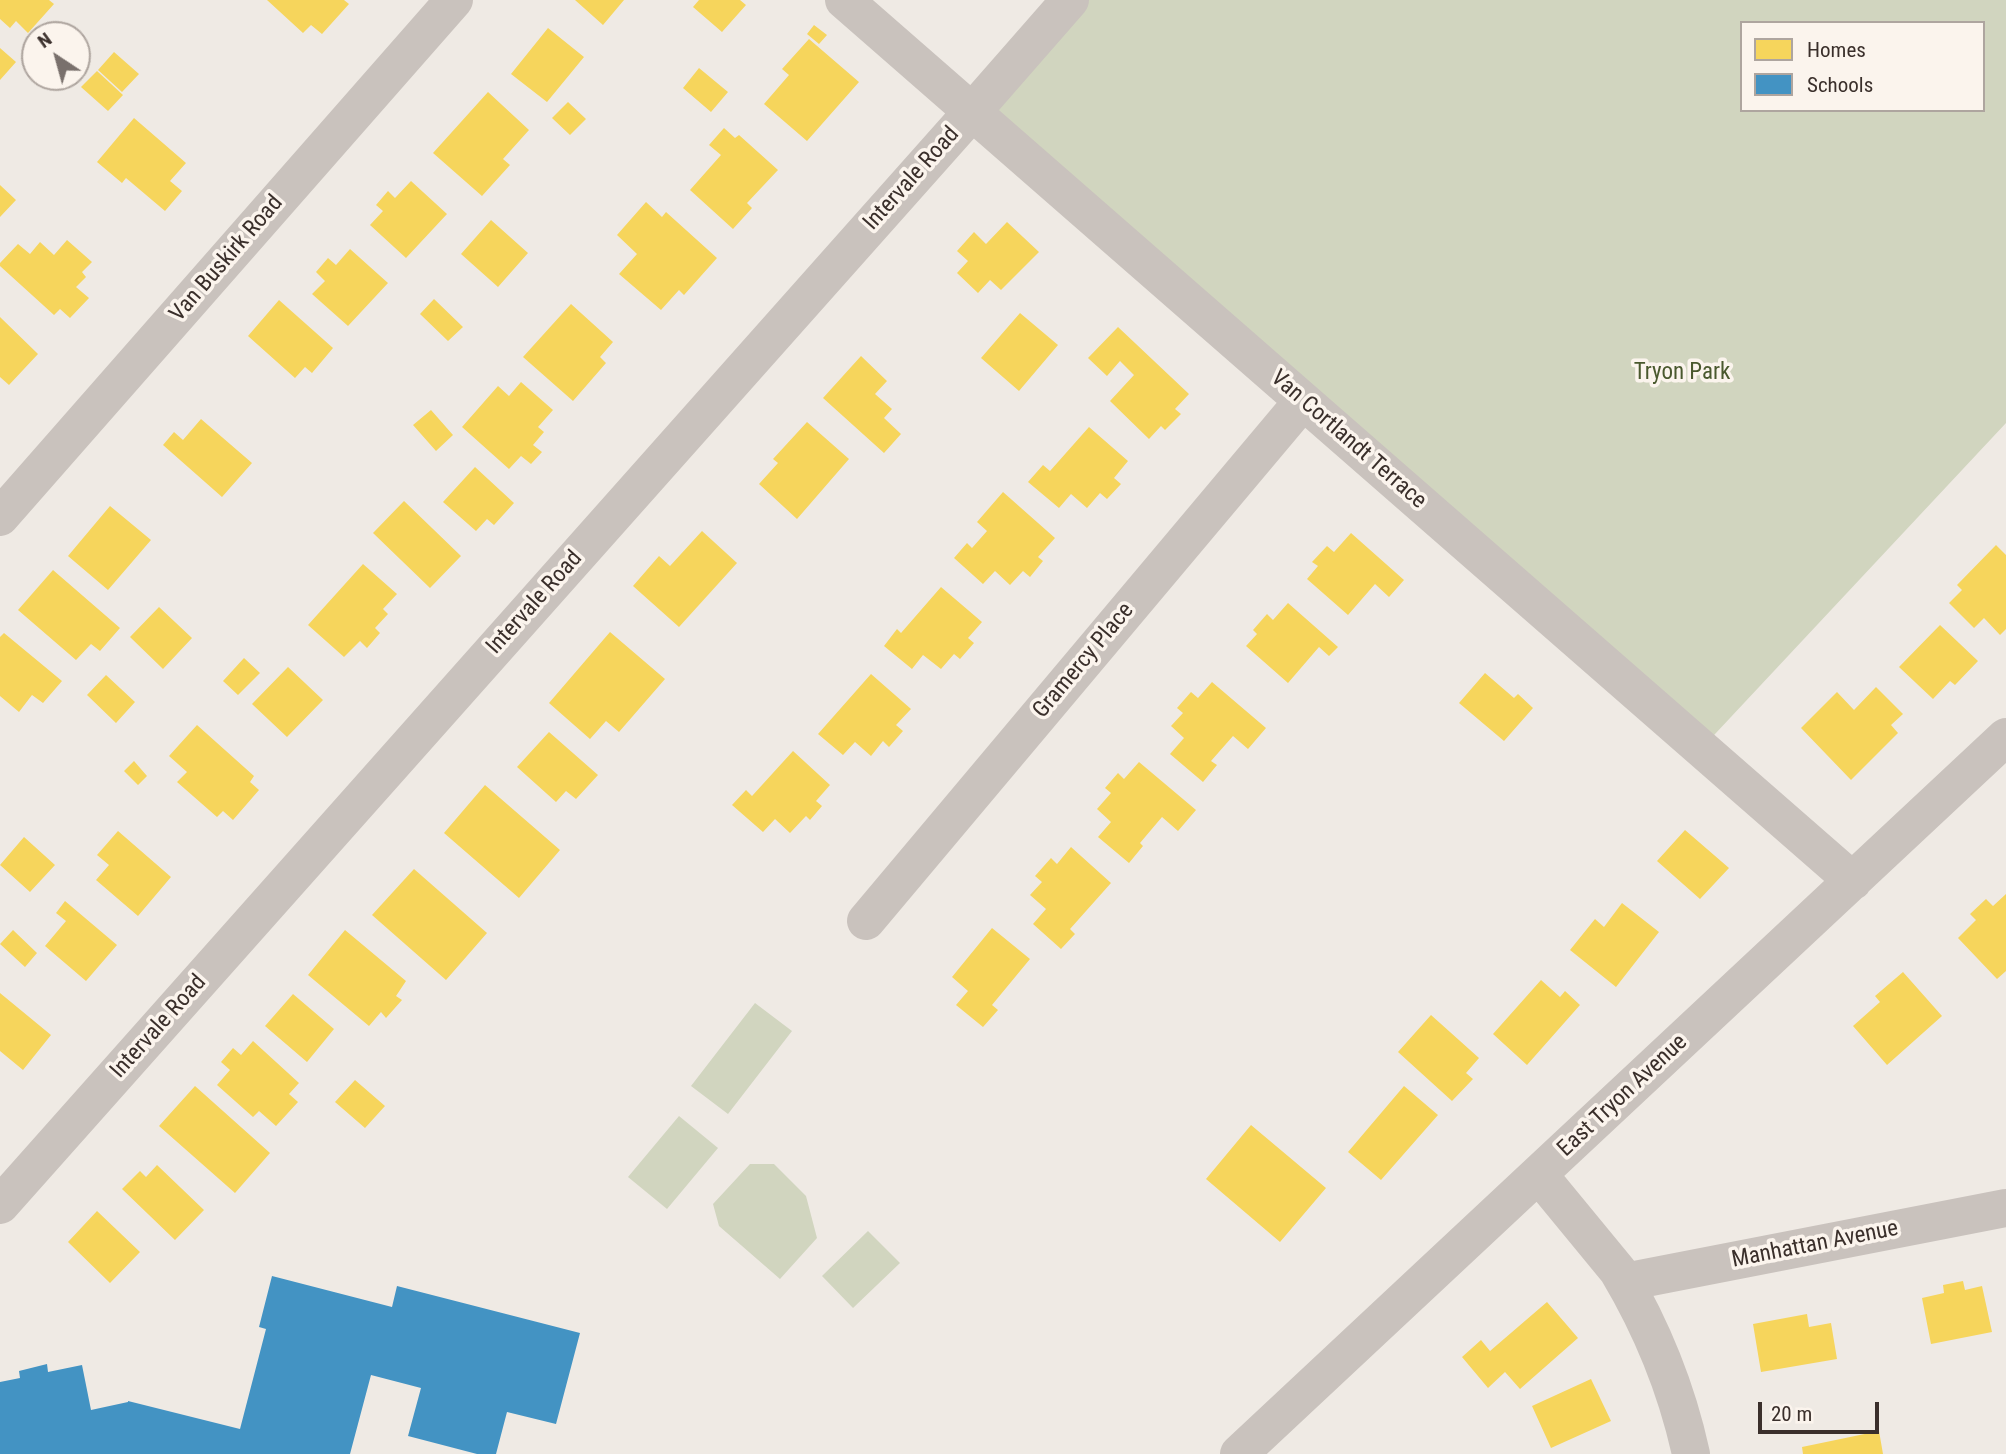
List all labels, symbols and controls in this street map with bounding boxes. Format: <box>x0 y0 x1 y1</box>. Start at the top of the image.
north arrow <box>21 21 91 91</box>
legend <box>1740 21 1985 112</box>
text: N <box>33 28 56 53</box>
text: Homes <box>1807 38 1866 62</box>
text: Schools <box>1807 73 1873 97</box>
street label: Intervale Road <box>858 122 966 236</box>
street label: Van Buskirk Road <box>165 190 289 328</box>
park label: Tryon Park <box>1634 359 1730 387</box>
street label: Van Cortlandt Terrace <box>1264 365 1432 515</box>
street label: Intervale Road <box>481 546 589 660</box>
street label: Gramercy Place <box>1028 598 1140 724</box>
street label: Intervale Road <box>105 970 213 1084</box>
street label: East Tryon Avenue <box>1553 1029 1693 1163</box>
street label: Manhattan Avenue <box>1729 1215 1901 1275</box>
scale bar <box>1761 1388 1882 1432</box>
text: 20 m <box>1771 1402 1812 1426</box>

